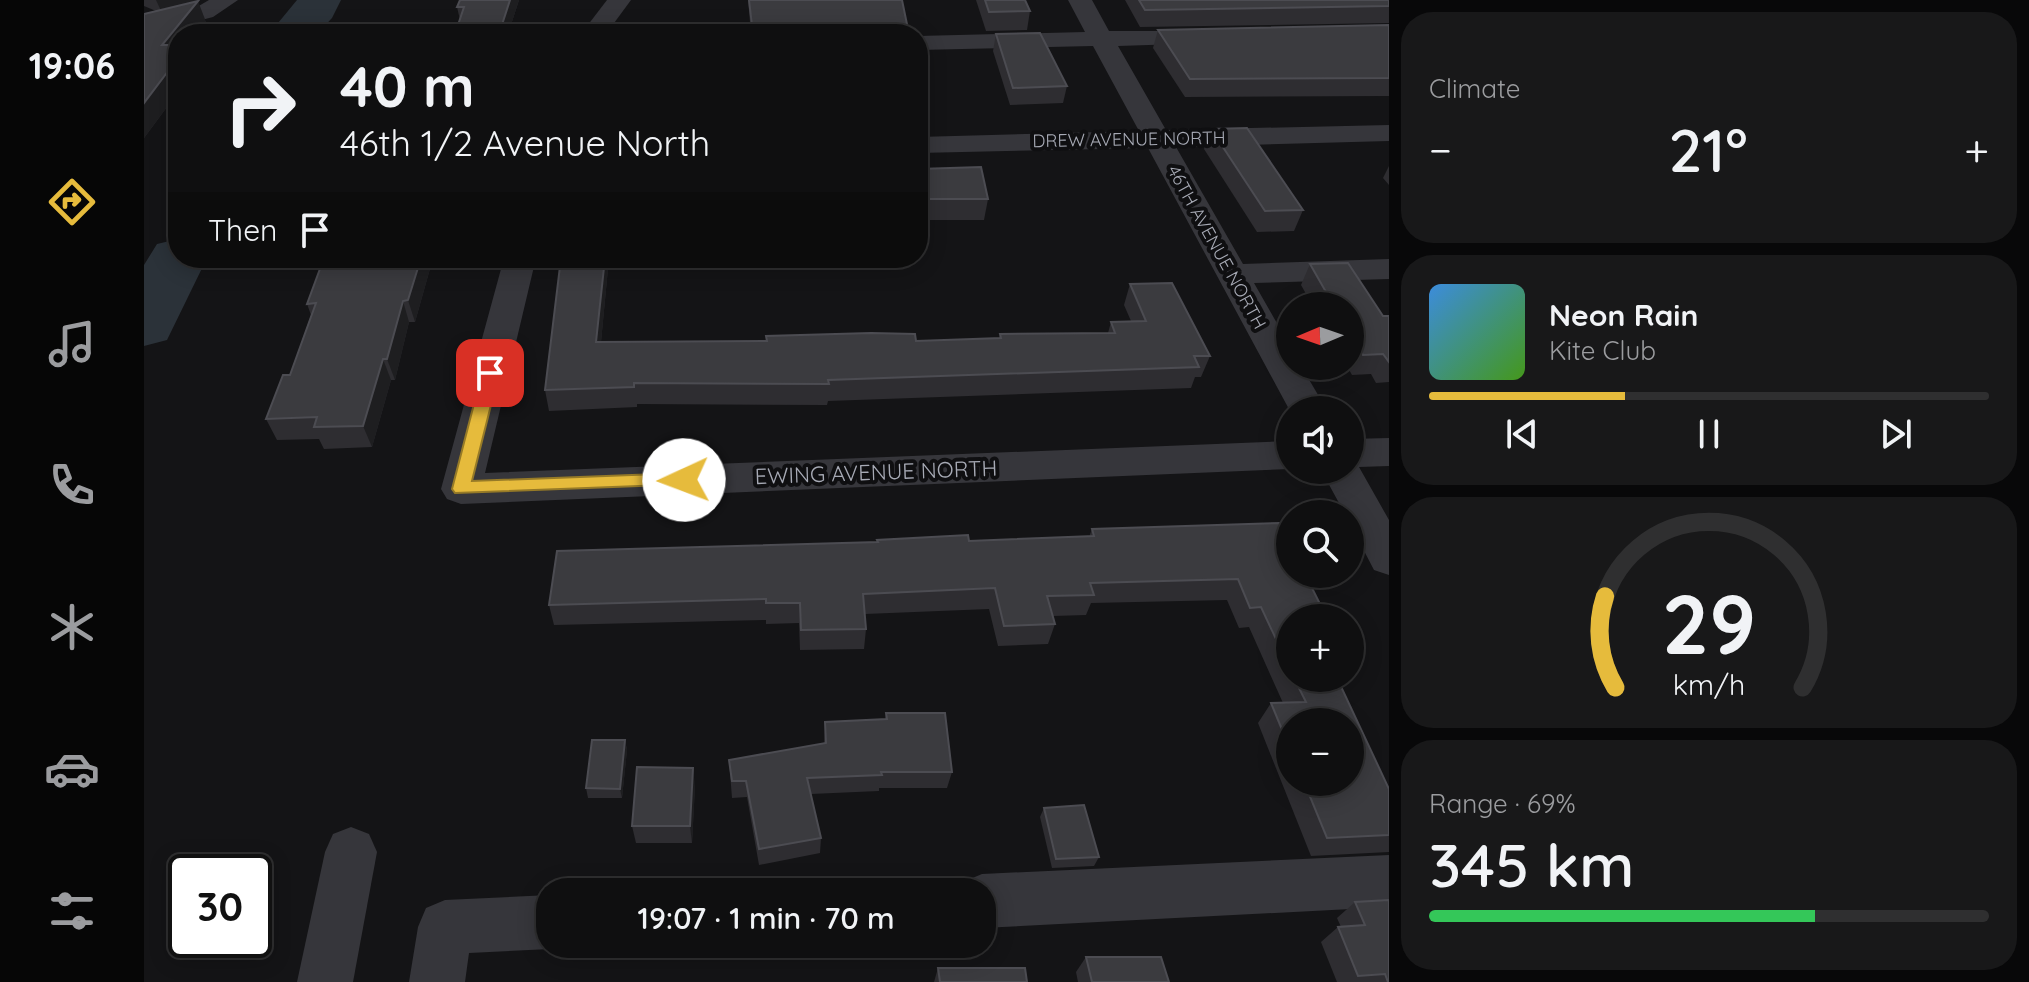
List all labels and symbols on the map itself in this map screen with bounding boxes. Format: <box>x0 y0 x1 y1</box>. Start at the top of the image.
street label: DREW AVENUE NORTH <box>1032 126 1226 152</box>
street label: 46TH AVENUE NORTH <box>1162 161 1272 333</box>
north arrow <box>1276 292 1364 380</box>
pin <box>456 339 524 407</box>
position arrow <box>642 438 726 522</box>
street label: EWING AVENUE NORTH <box>754 454 998 490</box>
speed limit sign: 30 <box>168 854 272 958</box>

